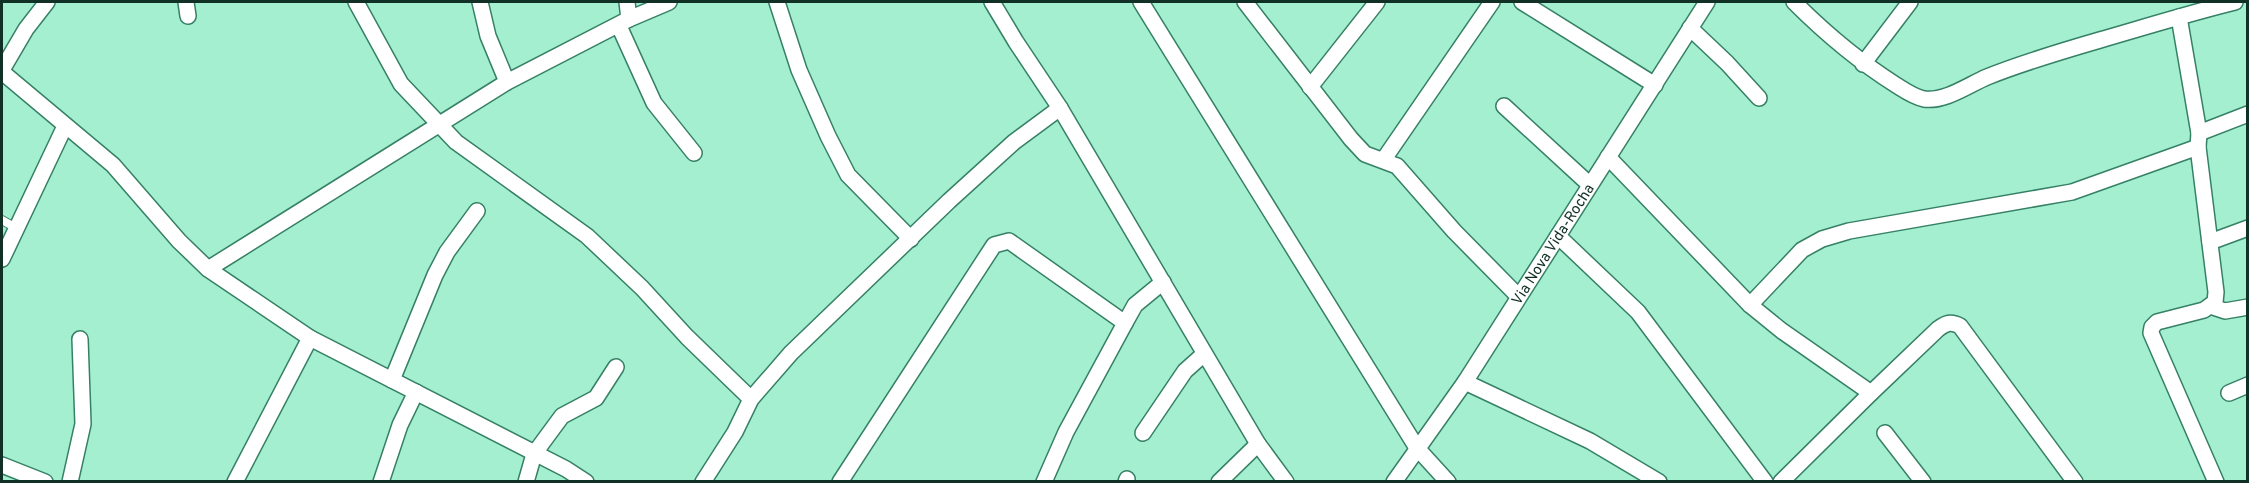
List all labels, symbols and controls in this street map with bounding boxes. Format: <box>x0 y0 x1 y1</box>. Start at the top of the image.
street label: Via Nova Vida-Rocha <box>1508 181 1600 309</box>

